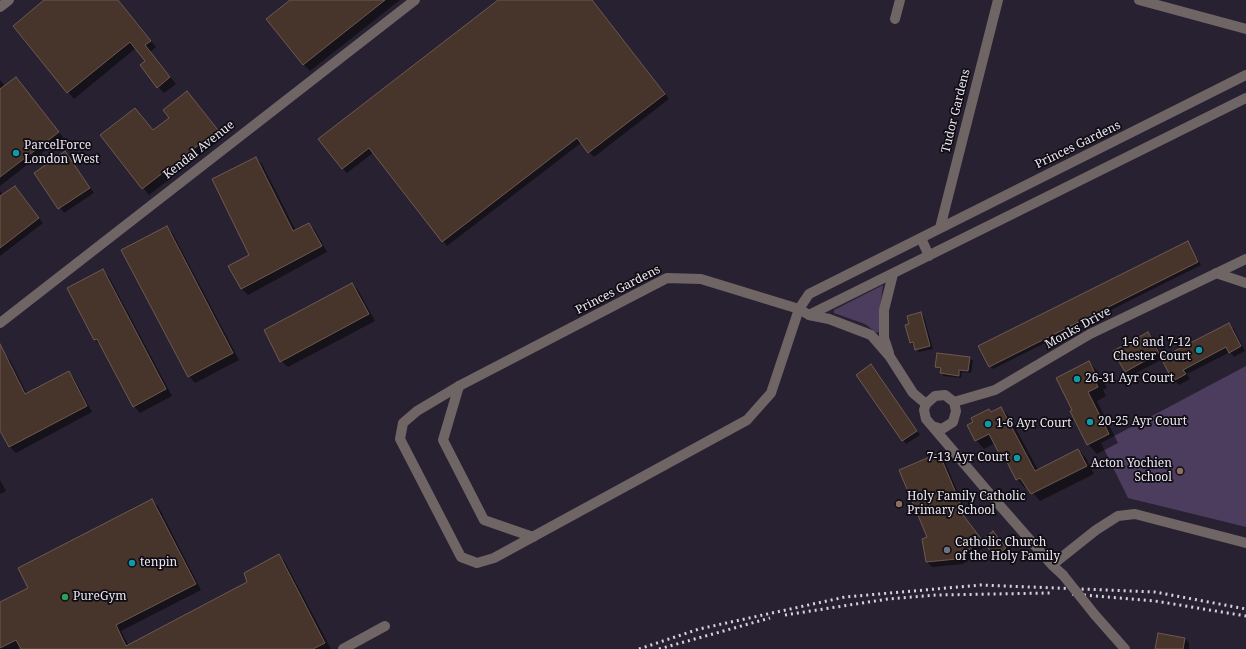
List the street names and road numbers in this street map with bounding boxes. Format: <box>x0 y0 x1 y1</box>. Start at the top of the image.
street label: Tudor Gardens <box>939 68 973 154</box>
street label: Kendal Avenue <box>161 118 237 182</box>
street label: Princes Gardens <box>1033 118 1123 172</box>
street label: Princes Gardens <box>573 262 663 318</box>
street label: Monks Drive <box>1043 304 1113 352</box>

